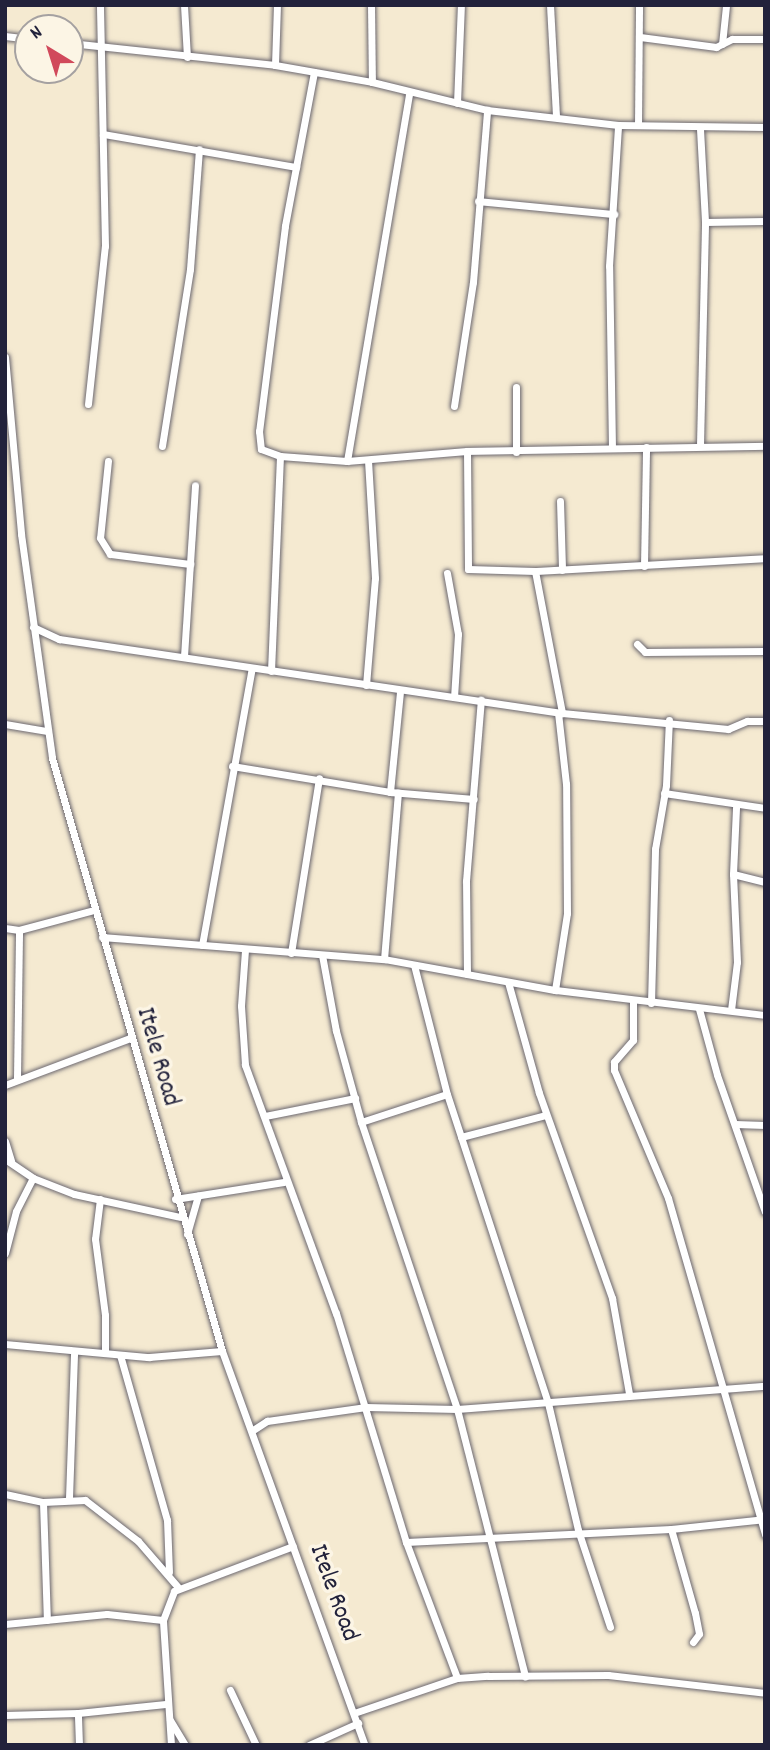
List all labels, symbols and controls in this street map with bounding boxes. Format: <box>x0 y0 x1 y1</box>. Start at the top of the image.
north arrow <box>14 14 84 84</box>
text: N <box>25 20 49 47</box>
street label: Itele Road <box>128 1004 186 1110</box>
street label: Itele Road <box>301 1540 365 1646</box>

